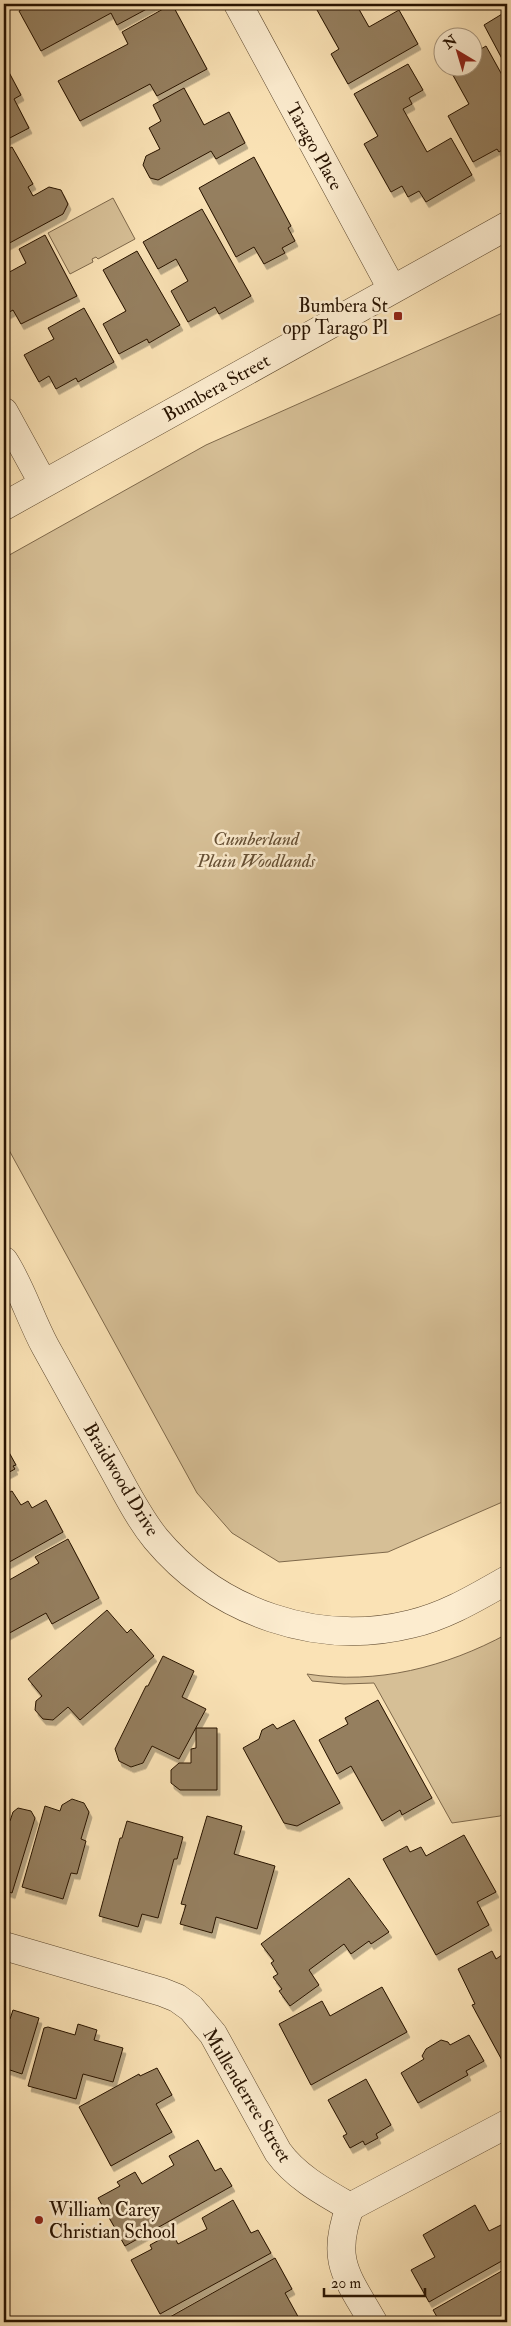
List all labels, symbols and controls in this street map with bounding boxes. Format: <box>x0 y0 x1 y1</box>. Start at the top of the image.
north arrow <box>434 28 484 78</box>
text: N <box>439 31 461 53</box>
street label: Tarago Place <box>280 98 348 195</box>
place label: Bumbera St opp Tarago Pl <box>282 294 388 341</box>
marker: Bumbera St opp Tarago Pl <box>392 310 404 322</box>
street label: Bumbera Street <box>159 349 274 427</box>
park label: Cumberland Plain Woodlands <box>196 827 316 873</box>
street label: Braidwood Drive <box>78 1418 164 1541</box>
street label: Mullenderree Street <box>198 2024 297 2167</box>
place label: William Carey Christian School <box>48 2198 176 2244</box>
marker: William Carey Christian School <box>33 2214 45 2226</box>
scale bar <box>324 2266 425 2298</box>
text: 20 m <box>331 2274 361 2293</box>

